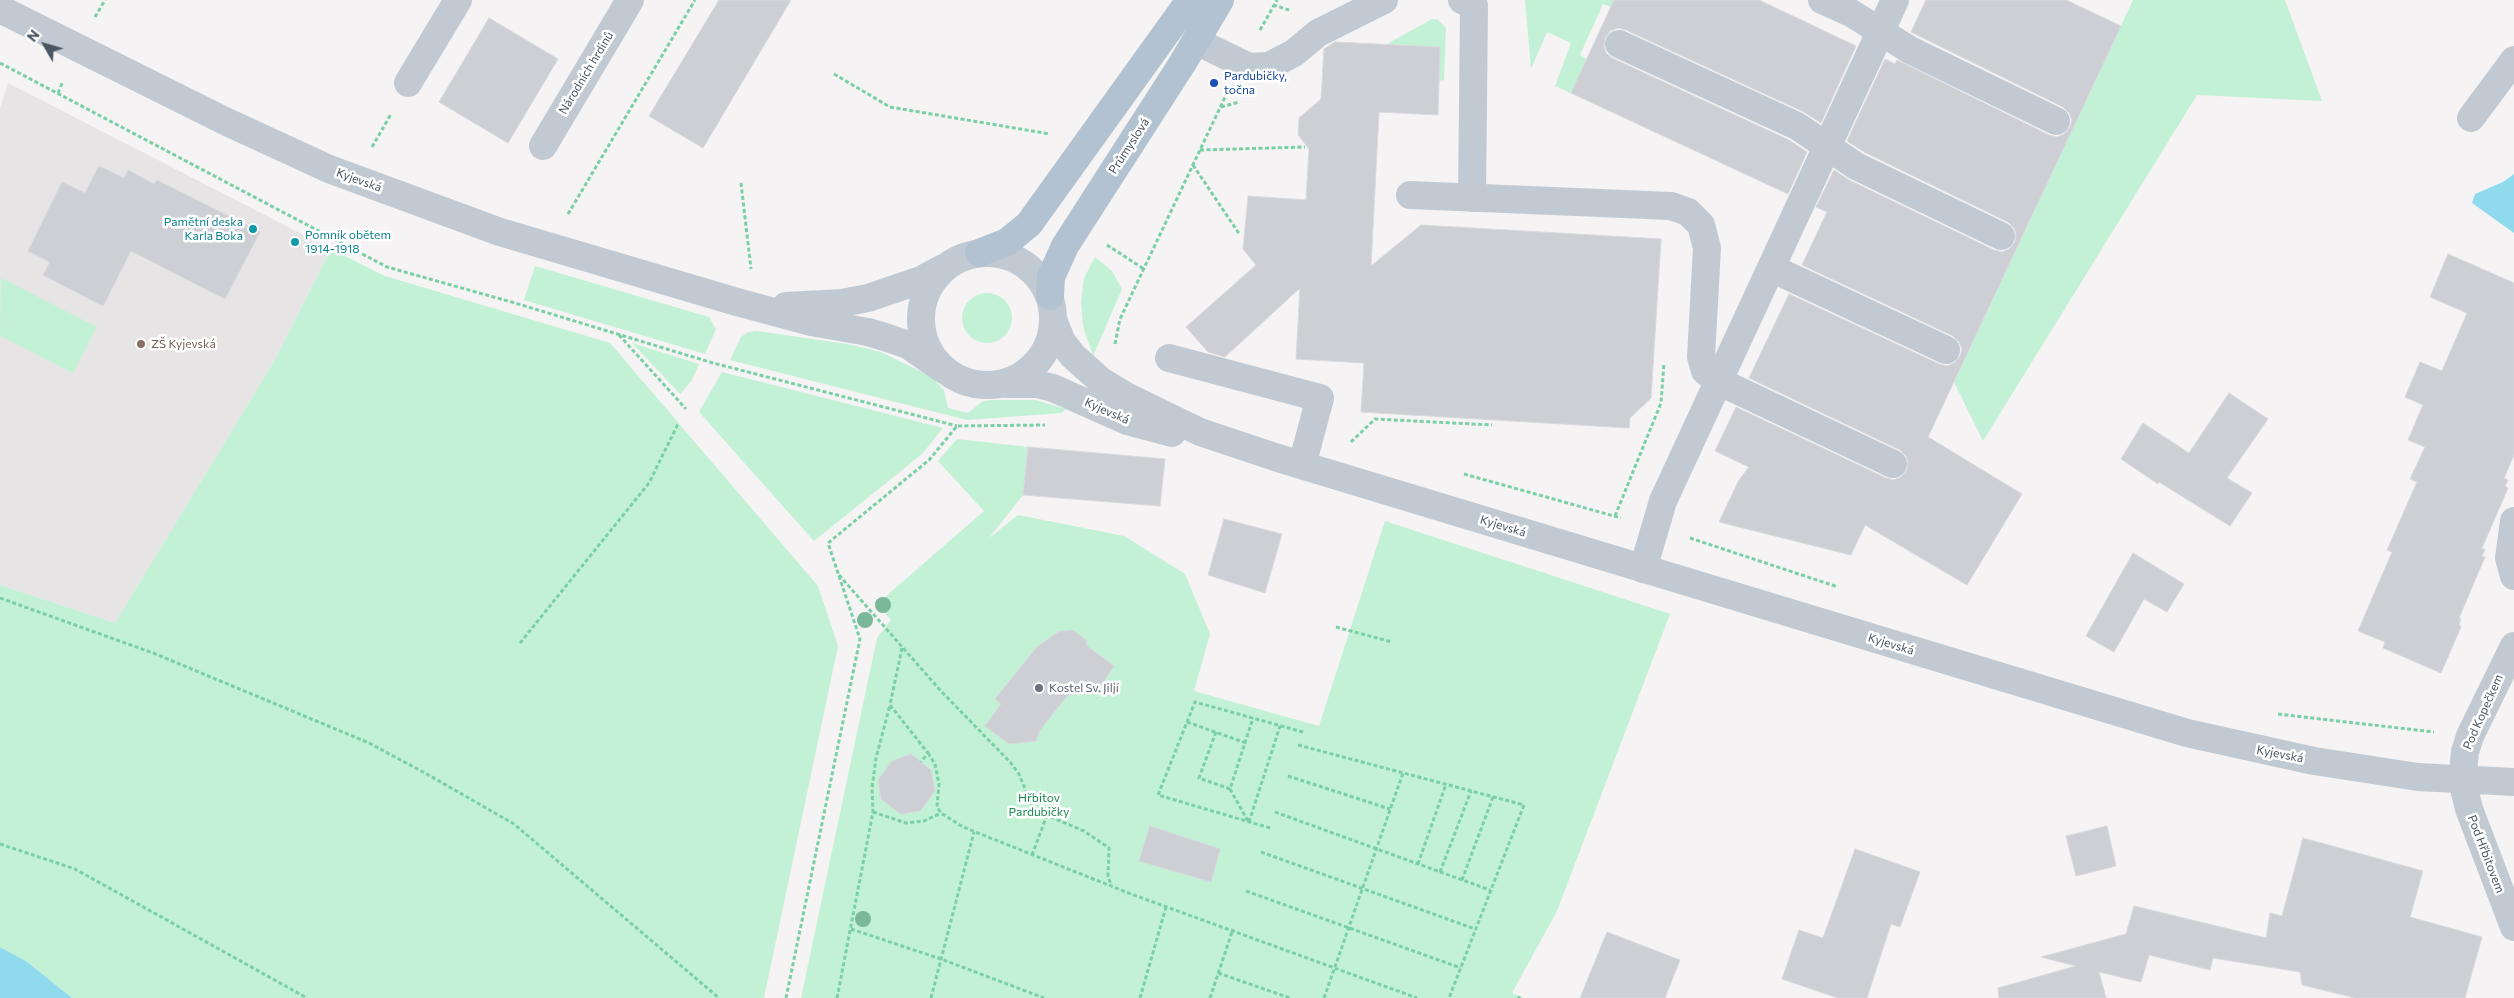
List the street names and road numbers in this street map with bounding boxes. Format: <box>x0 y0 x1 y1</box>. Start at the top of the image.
street label: Národních hrdinů <box>556 29 616 117</box>
street label: Průmyslová <box>1106 116 1152 176</box>
street label: Kyjevská <box>334 165 384 195</box>
street label: Kyjevská <box>1082 395 1132 427</box>
street label: Kyjevská <box>1478 512 1528 540</box>
street label: Kyjevská <box>1866 630 1916 658</box>
street label: Pod Kopečkem <box>2460 672 2506 752</box>
street label: Kyjevská <box>2255 742 2305 766</box>
street label: Pod Hřbitovem <box>2465 813 2507 895</box>

